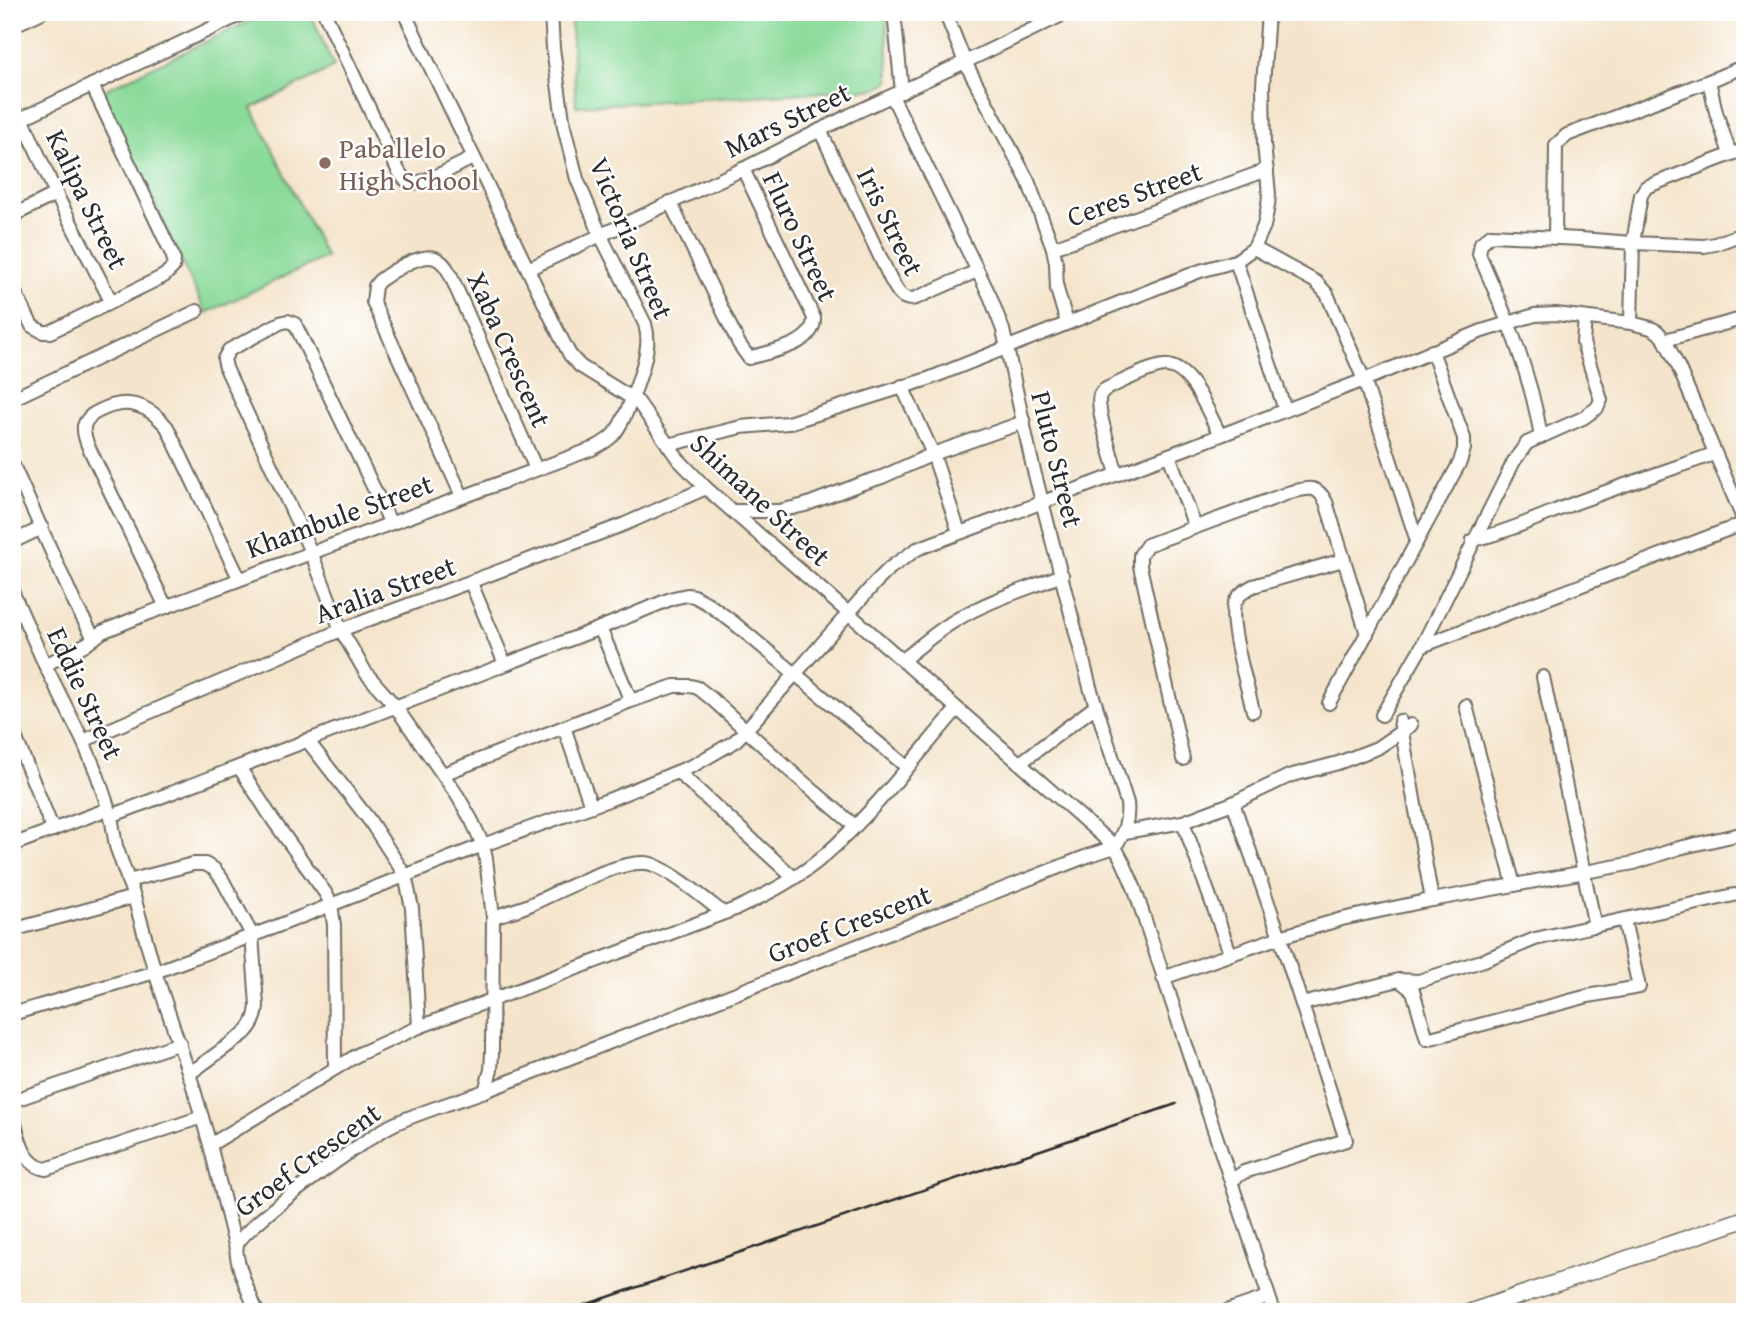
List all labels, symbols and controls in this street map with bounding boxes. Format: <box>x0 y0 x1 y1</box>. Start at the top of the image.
street label: Mars Street <box>717 71 857 167</box>
street label: Kalipa Street <box>37 122 140 276</box>
place label: Paballelo High School <box>339 127 479 200</box>
street label: Ceres Street <box>1061 150 1207 236</box>
street label: Victoria Street <box>579 151 685 325</box>
marker: Paballelo High School <box>317 155 333 171</box>
street label: Iris Street <box>847 160 935 282</box>
street label: Fluro Street <box>753 164 849 308</box>
street label: Xaba Crescent <box>457 265 563 433</box>
street label: Pluto Street <box>1021 386 1095 532</box>
street label: Shimane Street <box>681 423 841 575</box>
street label: Khambule Street <box>240 462 438 568</box>
street label: Aralia Street <box>309 544 461 633</box>
street label: Eddie Street <box>37 620 135 766</box>
street label: Groef Crescent <box>761 873 937 973</box>
street label: Groef Crescent <box>225 1092 389 1226</box>

